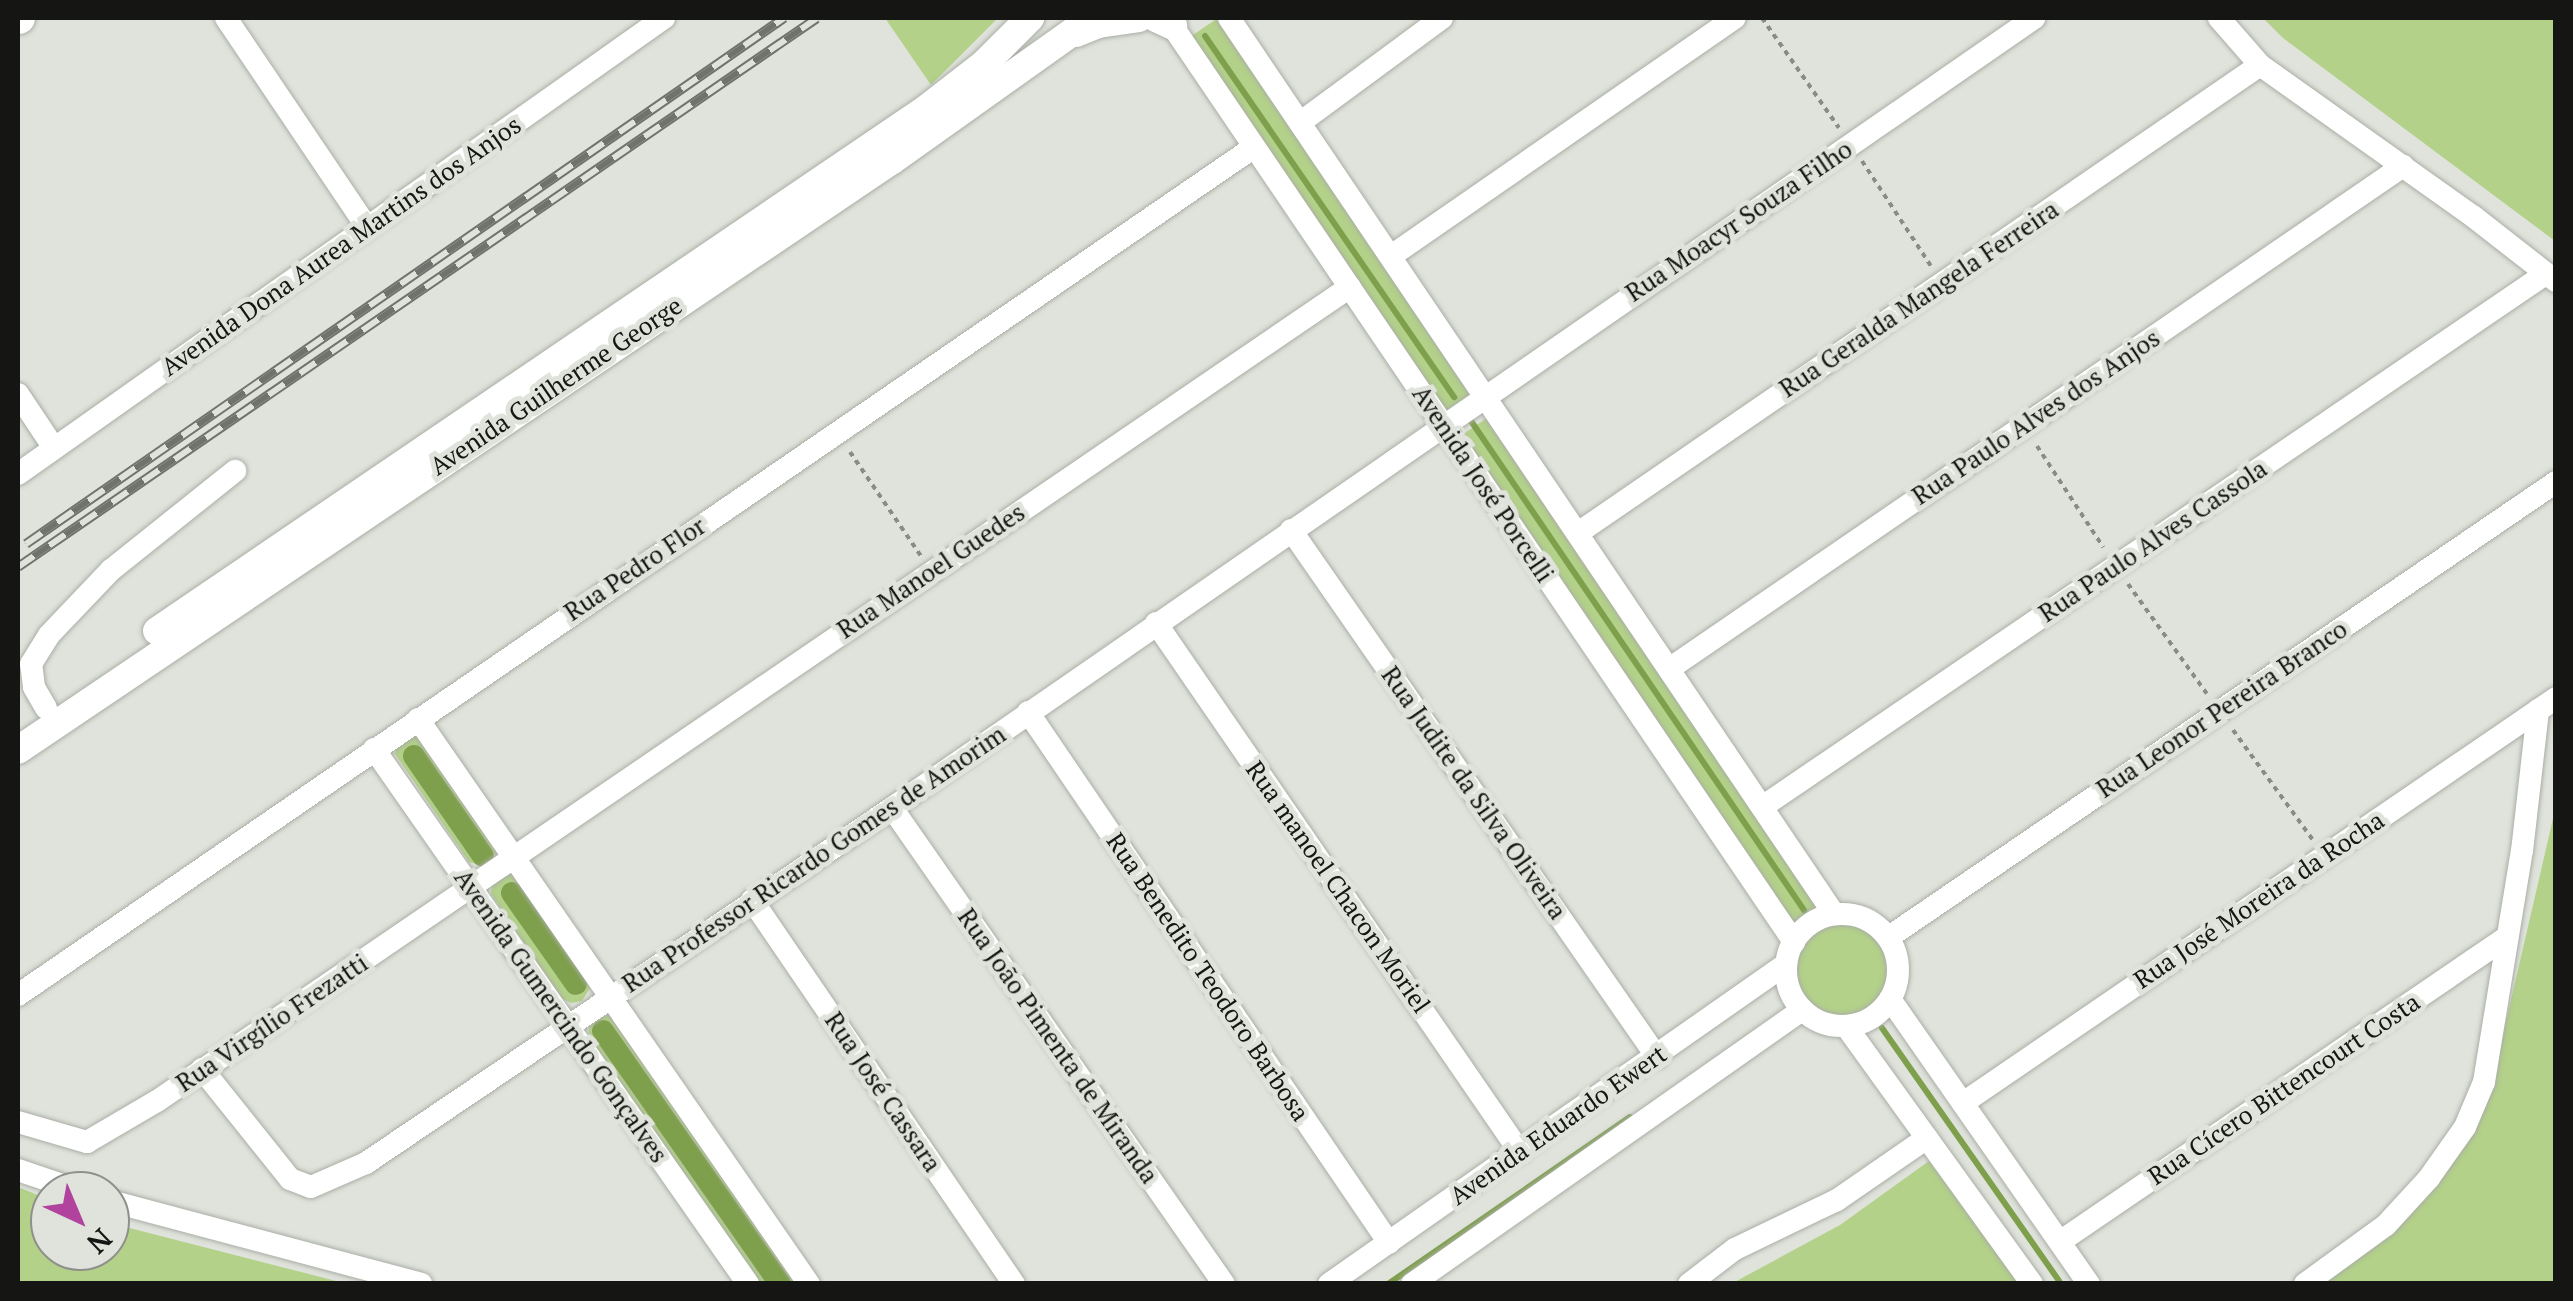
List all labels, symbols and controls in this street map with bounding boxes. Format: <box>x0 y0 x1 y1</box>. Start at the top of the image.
street label: Avenida Dona Aurea Martins dos Anjos <box>155 109 527 383</box>
street label: Rua Moacyr Souza Filho <box>1620 134 1858 308</box>
street label: Rua Geralda Mangela Ferreira <box>1774 194 2064 404</box>
street label: Avenida Guilherme George <box>424 290 688 482</box>
street label: Rua Paulo Alves dos Anjos <box>1906 323 2166 511</box>
street label: Avenida José Porcelli <box>1406 380 1560 588</box>
street label: Rua Paulo Alves Cassola <box>2033 453 2273 629</box>
street label: Rua Manoel Guedes <box>832 497 1030 645</box>
street label: Rua Pedro Flor <box>559 511 711 627</box>
street label: Rua Leonor Pereira Branco <box>2091 614 2353 804</box>
street label: Rua Judite da Silva Oliveira <box>1375 661 1573 925</box>
street label: Rua Professor Ricardo Gomes de Amorim <box>617 719 1011 999</box>
street label: Rua manoel Chacon Moriel <box>1240 755 1436 1019</box>
street label: Rua José Moreira da Rocha <box>2128 805 2390 995</box>
street label: Rua Benedito Teodoro Barbosa <box>1100 827 1316 1127</box>
street label: Avenida Gumercindo Gonçalves <box>448 863 674 1169</box>
street label: Rua João Pimenta de Miranda <box>951 903 1165 1189</box>
street label: Rua Virgílio Frezatti <box>170 948 374 1098</box>
street label: Rua Cícero Bittencourt Costa <box>2143 987 2425 1191</box>
street label: Rua José Cassara <box>819 1007 947 1177</box>
street label: Avenida Eduardo Ewert <box>1444 1039 1672 1211</box>
north arrow <box>30 1171 130 1271</box>
text: N <box>79 1221 120 1262</box>

